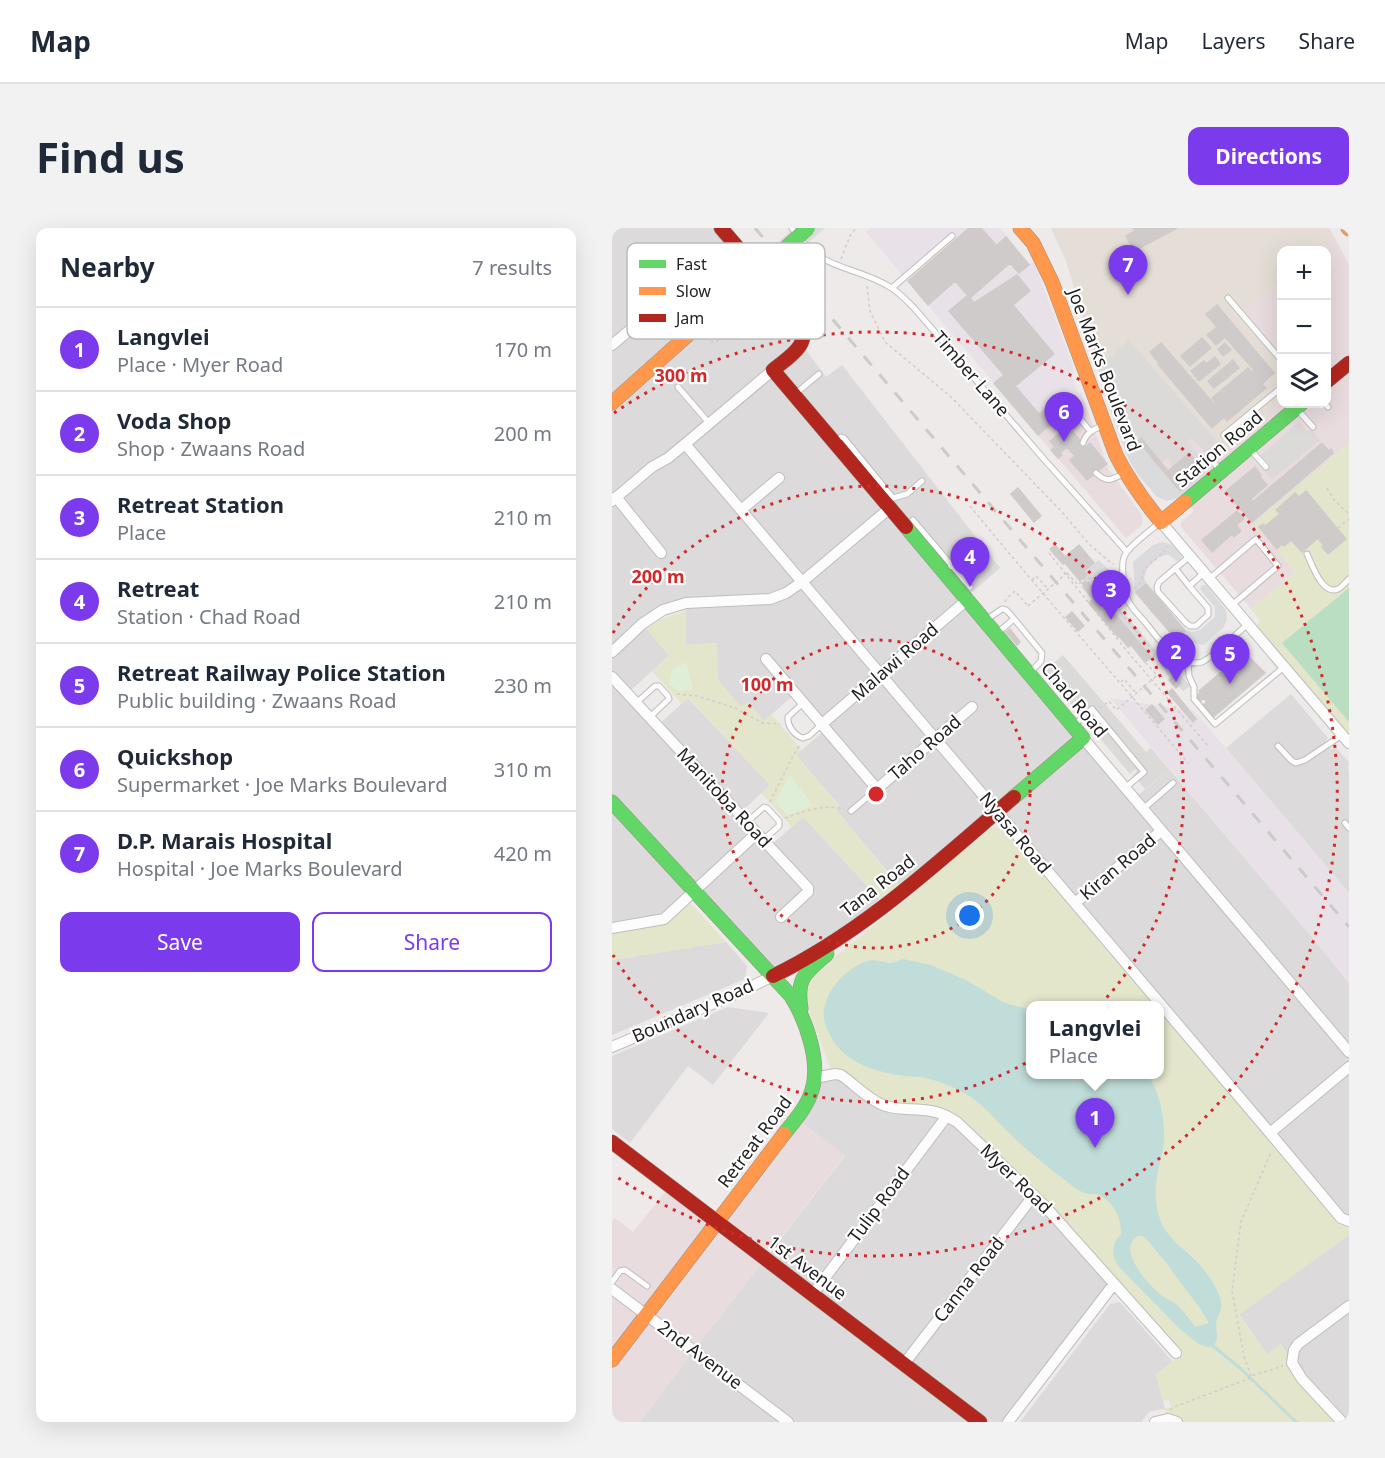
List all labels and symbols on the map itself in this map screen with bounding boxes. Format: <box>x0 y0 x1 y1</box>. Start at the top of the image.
legend <box>627 243 825 339</box>
pin: 7 <box>1108 245 1148 295</box>
text: Fast <box>676 253 707 275</box>
text: Slow <box>676 280 711 302</box>
street label: Joe Marks Boulevard <box>1062 283 1147 455</box>
text: Jam <box>674 307 704 329</box>
street label: Timber Lane <box>928 326 1015 421</box>
text: 300 m <box>654 363 708 387</box>
pin: 6 <box>1044 392 1084 442</box>
street label: Station Road <box>1169 404 1267 492</box>
pin: 4 <box>950 538 990 587</box>
text: 200 m <box>631 564 685 588</box>
pin: 3 <box>1092 570 1130 620</box>
street label: Malawi Road <box>846 617 943 706</box>
pin: 2 <box>1156 632 1196 682</box>
pin: 5 <box>1210 634 1250 684</box>
street label: Chad Road <box>1036 657 1113 742</box>
text: 100 m <box>740 672 794 696</box>
street label: Taho Road <box>883 709 966 785</box>
street label: Manitoba Road <box>672 742 777 853</box>
centre of rings <box>866 784 886 804</box>
street label: Nyasa Road <box>975 786 1057 878</box>
street label: Kiran Road <box>1074 827 1160 905</box>
street label: Tana Road <box>835 849 919 922</box>
your location <box>955 901 984 930</box>
street label: Boundary Road <box>628 973 757 1048</box>
street label: Retreat Road <box>712 1090 797 1192</box>
pin: 1 <box>1076 1098 1114 1148</box>
street label: Myer Road <box>976 1138 1058 1219</box>
street label: Tulip Road <box>842 1162 914 1247</box>
street label: 1st Avenue <box>763 1230 852 1305</box>
street label: Canna Road <box>927 1232 1009 1327</box>
street label: 2nd Avenue <box>653 1314 748 1394</box>

